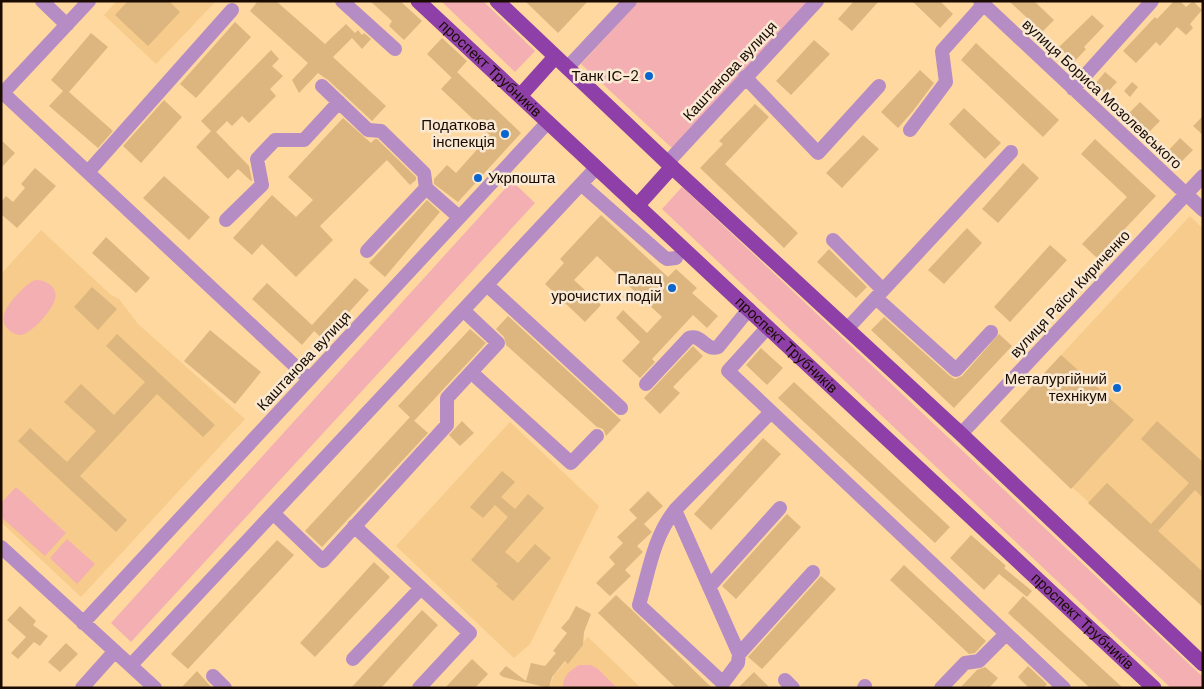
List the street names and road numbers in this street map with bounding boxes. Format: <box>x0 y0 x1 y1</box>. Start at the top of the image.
street label: вулиця Бориса Мозолевського <box>1018 14 1186 174</box>
street label: проспект Трубників <box>435 16 546 122</box>
street label: Каштанова вулиця <box>679 17 781 125</box>
street label: вулиця Раїси Кириченко <box>1005 226 1135 362</box>
street label: проспект Трубників <box>731 292 842 398</box>
street label: Каштанова вулиця <box>253 307 355 415</box>
street label: проспект Трубників <box>1027 568 1138 674</box>

